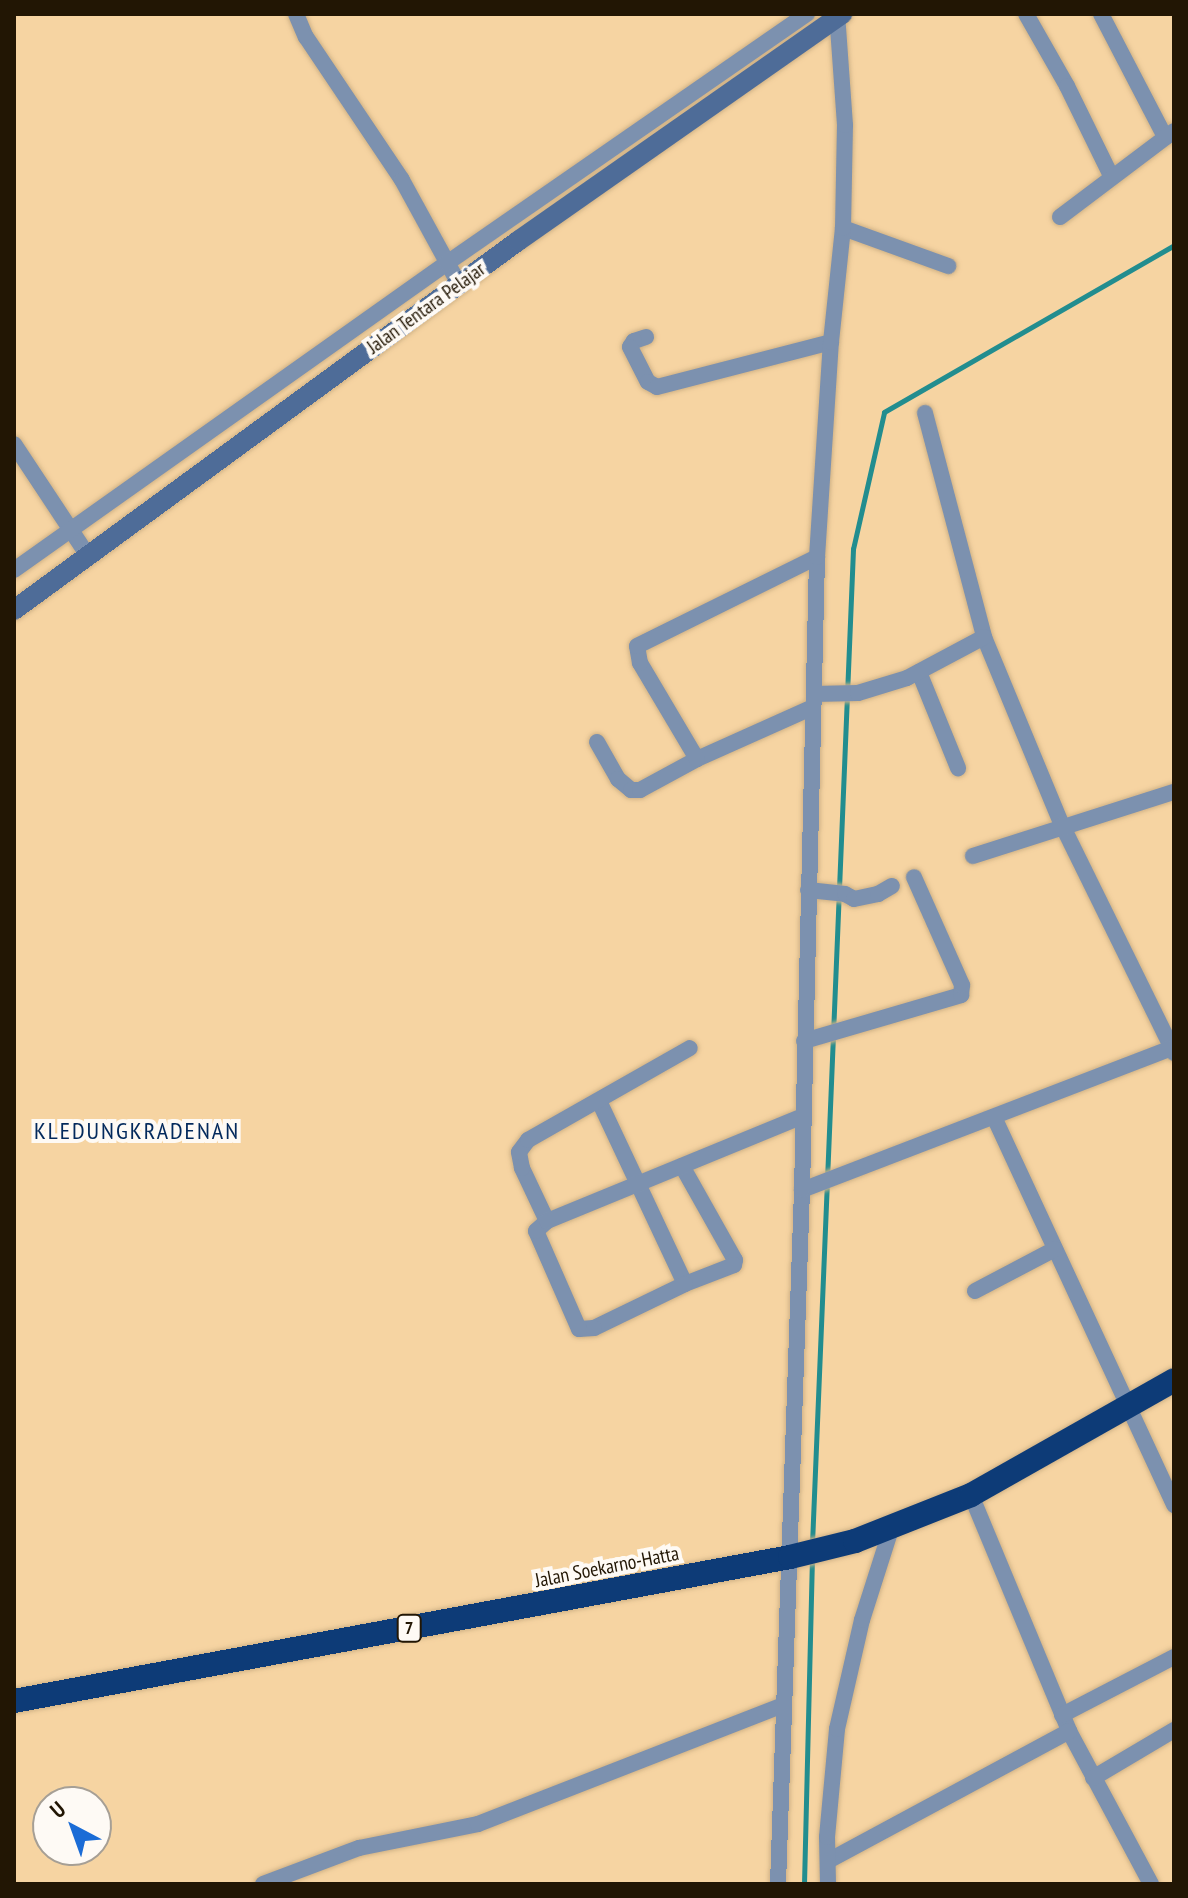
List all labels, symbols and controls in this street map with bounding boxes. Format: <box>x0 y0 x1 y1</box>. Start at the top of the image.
street label: Jalan Tentara Pelajar <box>362 257 490 359</box>
district label: KLEDUNGKRADENAN <box>34 1117 240 1145</box>
street label: Jalan Soekarno-Hatta <box>533 1541 681 1593</box>
road number: 7 <box>395 1614 423 1642</box>
north arrow <box>32 1786 112 1866</box>
text: U <box>44 1795 71 1824</box>

